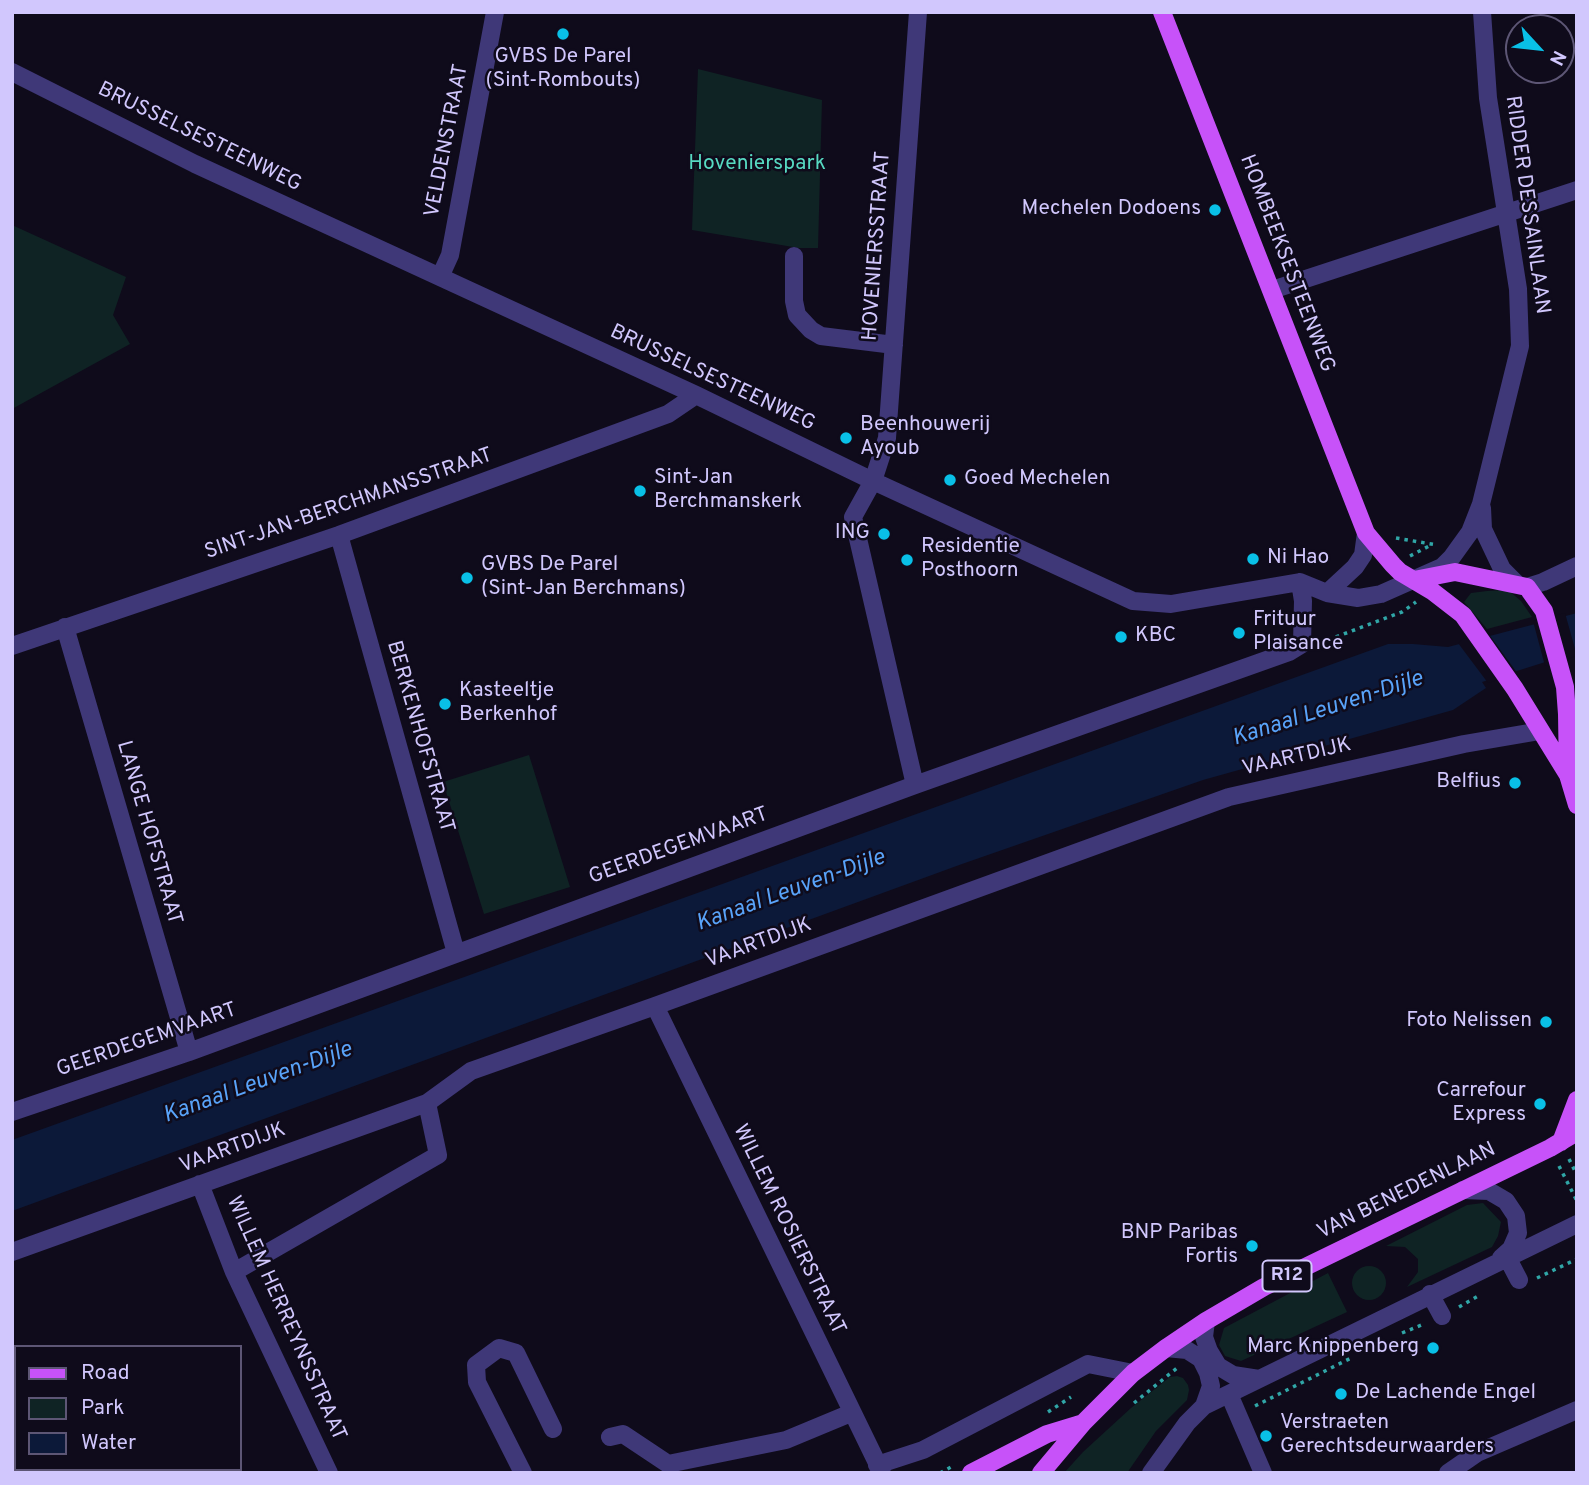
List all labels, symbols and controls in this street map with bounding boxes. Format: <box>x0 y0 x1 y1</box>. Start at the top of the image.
north arrow <box>1505 14 1575 84</box>
marker: GVBS De Parel (Sint-Rombouts) <box>555 26 571 42</box>
place label: GVBS De Parel (Sint-Rombouts) <box>485 45 641 95</box>
text: N <box>1543 46 1571 69</box>
street label: VELDENSTRAAT <box>421 62 475 220</box>
street label: BRUSSELSESTEENWEG <box>93 78 305 198</box>
street label: RIDDER DESSAINLAAN <box>1498 94 1554 316</box>
street label: HOVENIERSSTRAAT <box>859 150 897 342</box>
park label: Hovenierspark <box>688 152 826 178</box>
street label: HOMBEEKSESTEENWEG <box>1233 152 1339 376</box>
place label: Mechelen Dodoens <box>1021 197 1201 223</box>
marker: Mechelen Dodoens <box>1207 202 1223 218</box>
street label: BRUSSELSESTEENWEG <box>605 320 819 438</box>
place label: Beenhouwerij Ayoub <box>860 413 990 463</box>
marker: Beenhouwerij Ayoub <box>838 430 854 446</box>
street label: SINT-JAN-BERCHMANSSTRAAT <box>202 444 496 566</box>
place label: Sint-Jan Berchmanskerk <box>654 466 802 516</box>
place label: Goed Mechelen <box>964 467 1110 493</box>
marker: Goed Mechelen <box>942 472 958 488</box>
marker: Sint-Jan Berchmanskerk <box>632 483 648 499</box>
place label: ING <box>835 521 870 547</box>
marker: ING <box>876 526 892 542</box>
place label: Residentie Posthoorn <box>921 535 1020 585</box>
place label: Ni Hao <box>1267 546 1329 572</box>
marker: Ni Hao <box>1245 551 1261 567</box>
marker: Residentie Posthoorn <box>899 552 915 568</box>
place label: GVBS De Parel (Sint-Jan Berchmans) <box>481 553 686 603</box>
marker: GVBS De Parel (Sint-Jan Berchmans) <box>459 570 475 586</box>
place label: Frituur Plaisance <box>1253 608 1343 658</box>
place label: KBC <box>1135 624 1176 650</box>
marker: Frituur Plaisance <box>1231 625 1247 641</box>
marker: KBC <box>1113 629 1129 645</box>
street label: BERKENHOFSTRAAT <box>380 638 458 836</box>
water label: Kanaal Leuven-Dijle <box>1229 666 1427 754</box>
place label: Kasteeltje Berkenhof <box>459 679 557 729</box>
marker: Kasteeltje Berkenhof <box>437 696 453 712</box>
street label: VAARTDIJK <box>1240 733 1354 783</box>
street label: LANGE HOFSTRAAT <box>110 738 186 928</box>
place label: Belfius <box>1436 770 1501 796</box>
marker: Belfius <box>1507 775 1523 791</box>
street label: GEERDEGEMVAART <box>586 803 772 891</box>
water label: Kanaal Leuven-Dijle <box>693 845 889 939</box>
street label: VAARTDIJK <box>703 913 815 975</box>
street label: GEERDEGEMVAART <box>54 998 240 1084</box>
place label: Foto Nelissen <box>1406 1009 1532 1035</box>
marker: Foto Nelissen <box>1538 1014 1554 1030</box>
water label: Kanaal Leuven-Dijle <box>160 1037 356 1131</box>
place label: Carrefour Express <box>1436 1079 1526 1129</box>
marker: Carrefour Express <box>1532 1096 1548 1112</box>
street label: VAARTDIJK <box>177 1118 289 1180</box>
street label: WILLEM ROSIERSTRAAT <box>726 1121 850 1339</box>
street label: VAN BENEDENLAAN <box>1314 1138 1500 1246</box>
street label: WILLEM HERREYNSSTRAAT <box>220 1193 350 1445</box>
place label: BNP Paribas Fortis <box>1121 1221 1238 1271</box>
marker: BNP Paribas Fortis <box>1244 1238 1260 1254</box>
road number: R12 <box>1262 1260 1312 1292</box>
place label: Marc Knippenberg <box>1247 1335 1419 1361</box>
marker: Marc Knippenberg <box>1425 1340 1441 1356</box>
legend <box>14 1345 242 1471</box>
text: Road <box>81 1360 130 1387</box>
place label: De Lachende Engel <box>1355 1381 1536 1407</box>
marker: De Lachende Engel <box>1333 1386 1349 1402</box>
text: Park <box>81 1395 124 1422</box>
place label: Verstraeten Gerechtsdeurwaarders <box>1280 1411 1494 1461</box>
marker: Verstraeten Gerechtsdeurwaarders <box>1258 1428 1274 1444</box>
text: Water <box>81 1430 136 1457</box>

